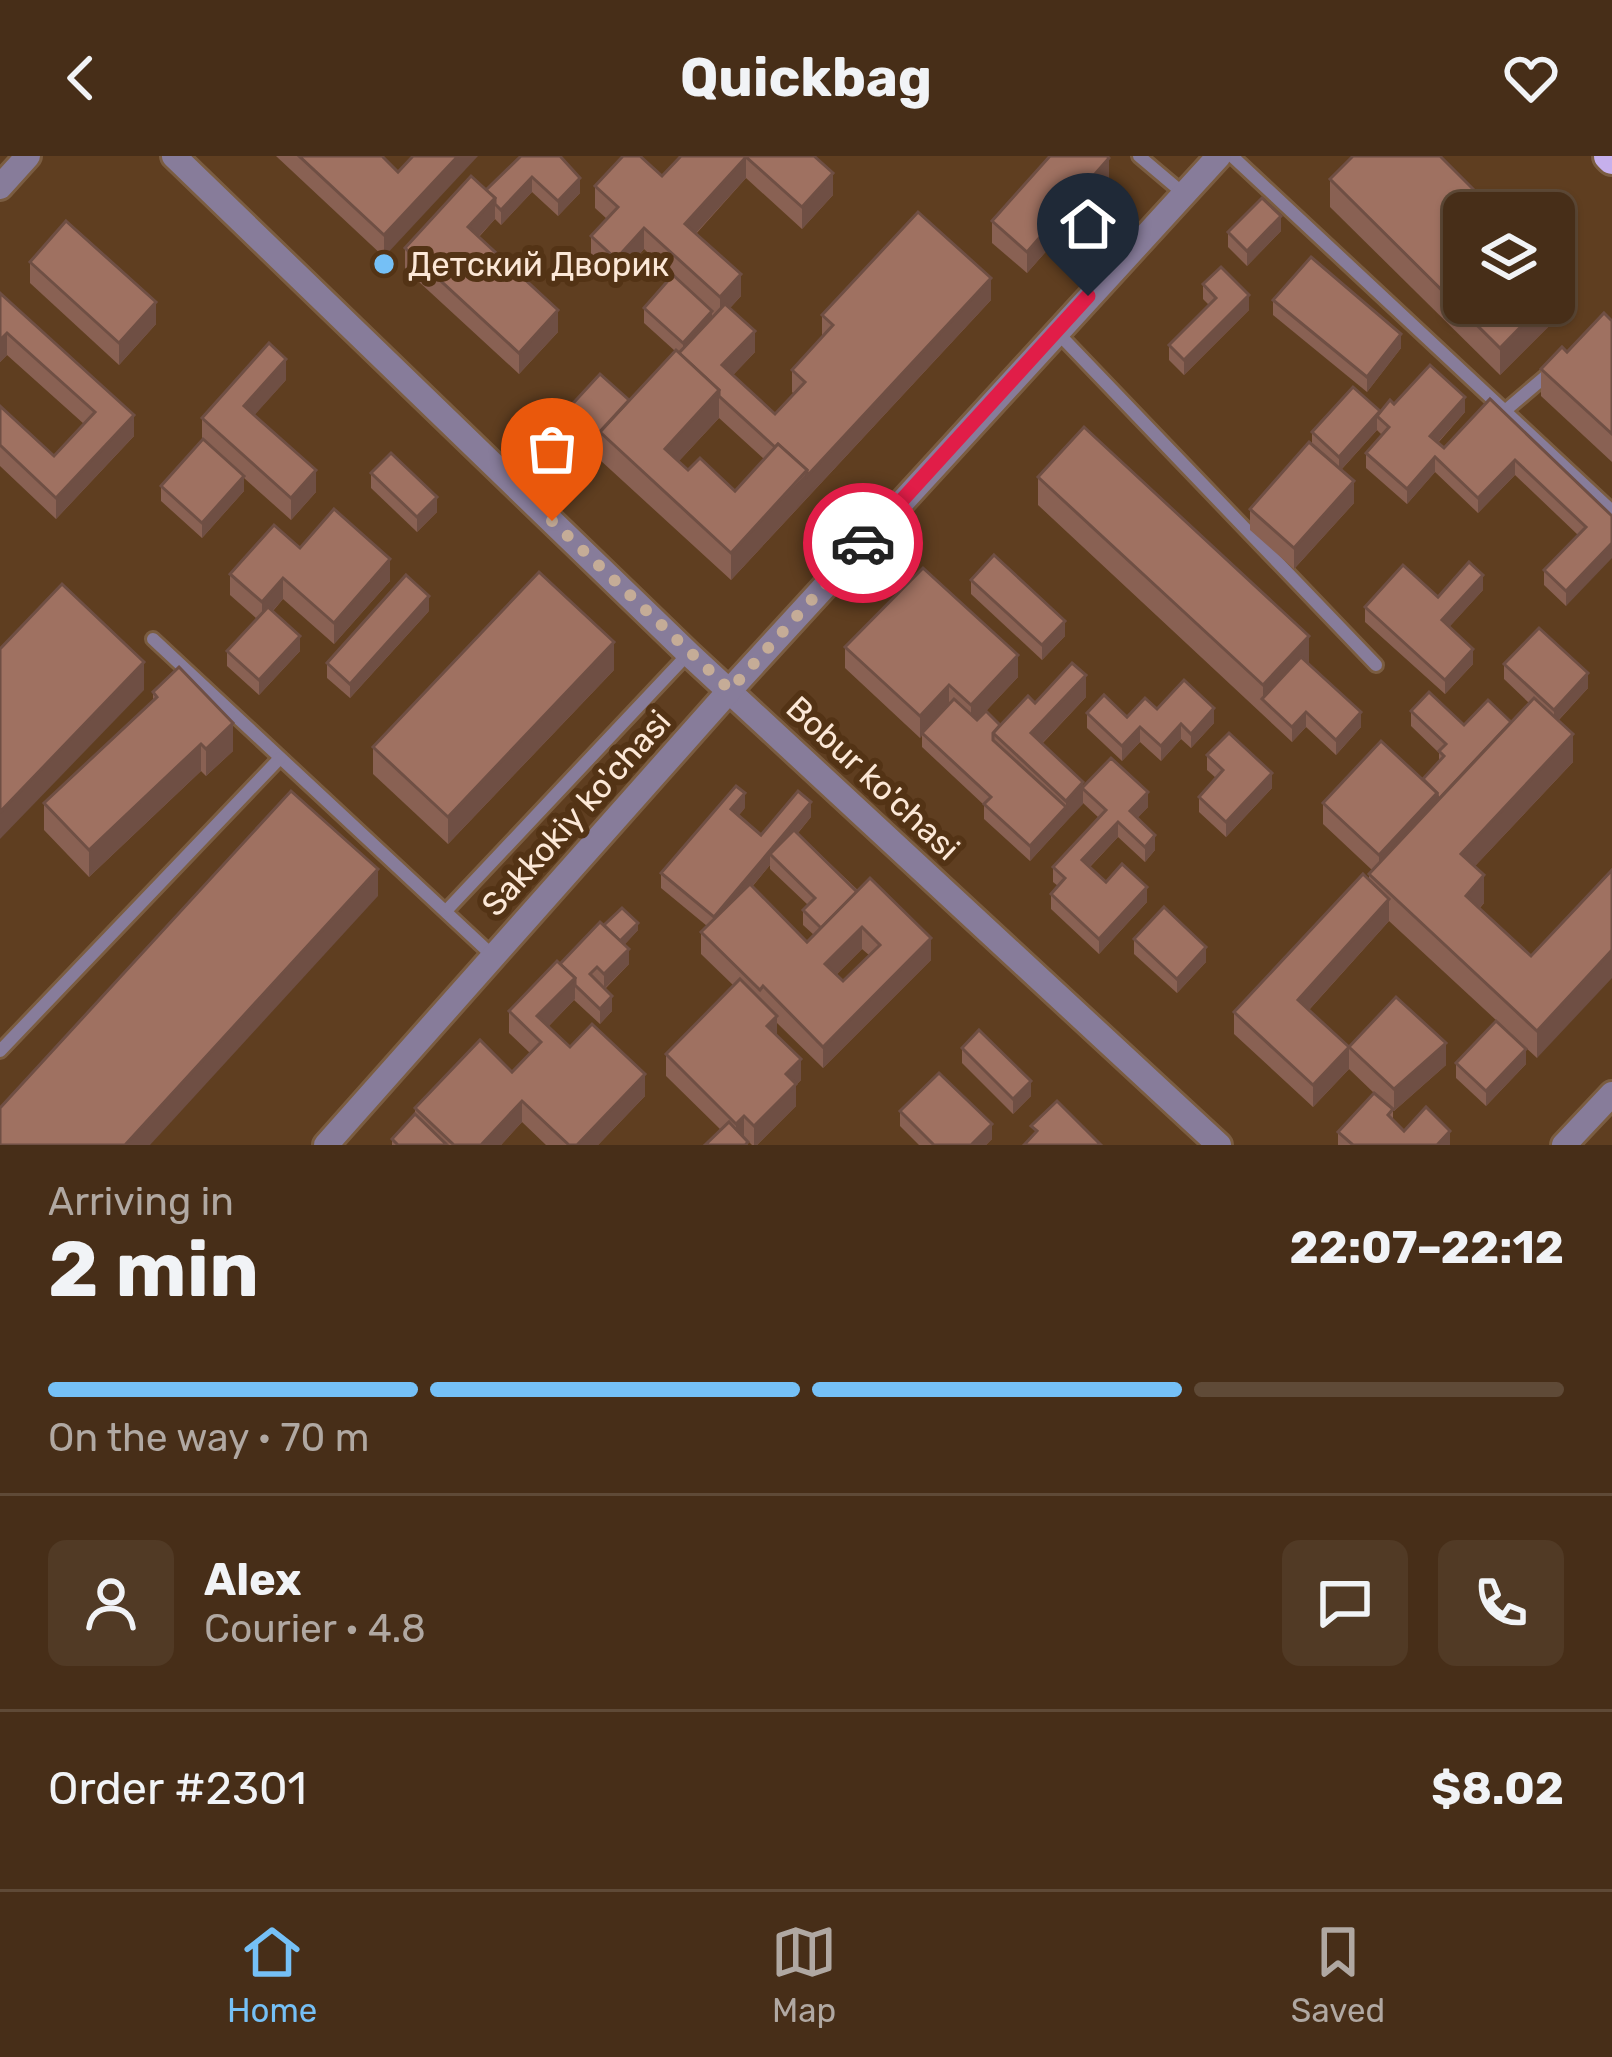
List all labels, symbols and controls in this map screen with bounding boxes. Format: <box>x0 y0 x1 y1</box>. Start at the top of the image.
icon: back <box>48 45 114 111</box>
icon: heart <box>1498 45 1564 111</box>
text: Quickbag <box>680 46 932 110</box>
pin <box>1037 173 1139 296</box>
icon: home <box>1055 191 1121 257</box>
map controls <box>1443 192 1575 324</box>
button: layers <box>1443 192 1575 324</box>
place label: Детский Дворик <box>408 245 669 284</box>
marker: Детский Дворик <box>371 251 397 277</box>
pin <box>501 398 603 521</box>
icon: bag <box>519 416 585 482</box>
courier <box>803 483 923 603</box>
icon: car <box>830 510 896 576</box>
street label: Bobur ko'chasi <box>778 688 968 868</box>
street label: Sakkokiy ko'chasi <box>473 702 679 924</box>
text: Arriving in <box>48 1179 234 1225</box>
text: 22:07–22:12 <box>1290 1221 1564 1274</box>
text: 2 min <box>48 1223 259 1316</box>
text: On the way · 70 m <box>48 1415 370 1461</box>
button: person <box>48 1540 174 1666</box>
button: chat <box>1282 1540 1408 1666</box>
button: phone <box>1438 1540 1564 1666</box>
text: Alex <box>204 1553 302 1606</box>
text: Courier · 4.8 <box>204 1606 426 1652</box>
text: Order #2301 <box>48 1762 307 1815</box>
text: $8.02 <box>1431 1762 1564 1815</box>
tab: Home <box>227 1919 317 2030</box>
tab: Map <box>771 1919 837 2030</box>
tab: Saved <box>1291 1919 1385 2030</box>

